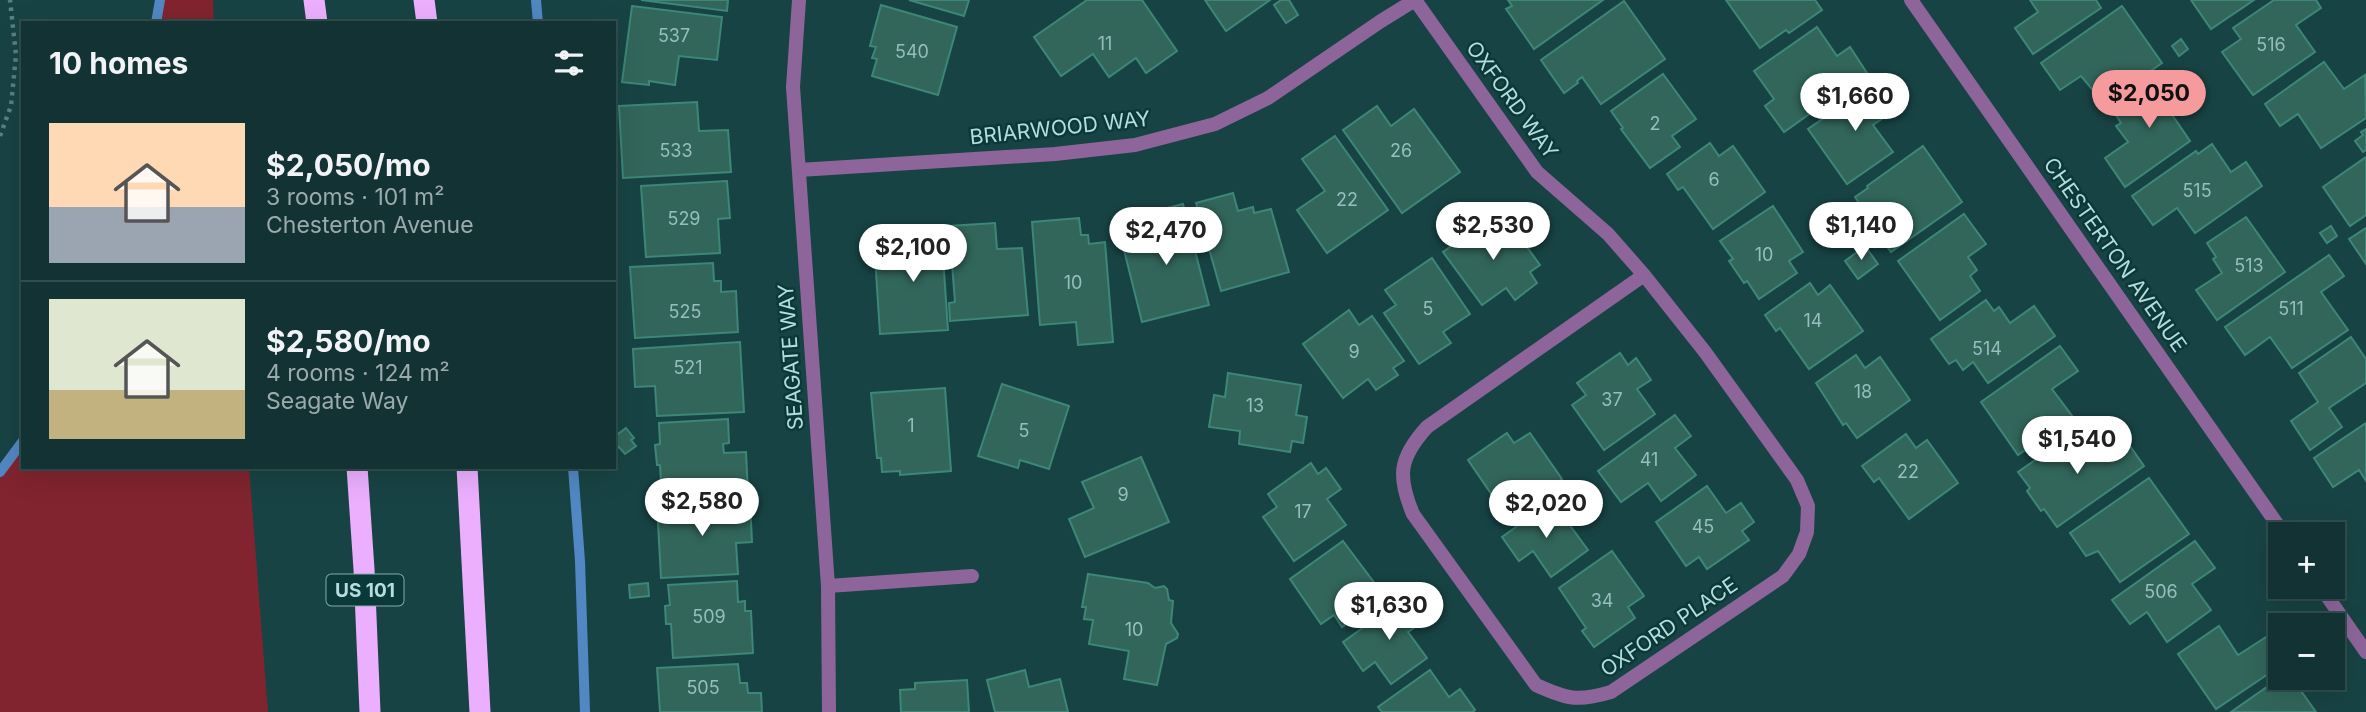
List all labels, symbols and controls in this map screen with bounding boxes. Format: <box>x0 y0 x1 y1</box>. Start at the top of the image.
house number: 537 <box>658 25 690 46</box>
house number: 11 <box>1098 33 1112 54</box>
house number: 516 <box>2256 34 2286 55</box>
street label: OXFORD WAY <box>1461 36 1563 163</box>
house number: 540 <box>895 41 929 62</box>
icon: filters <box>550 44 588 82</box>
text: 10 homes <box>49 45 188 81</box>
pin: $2,050 <box>2092 71 2206 130</box>
pin: $1,660 <box>1798 74 1912 133</box>
text: $2,050 <box>2108 79 2190 107</box>
text: $1,660 <box>1816 82 1894 110</box>
street label: BRIARWOOD WAY <box>968 106 1151 149</box>
house number: 2 <box>1650 113 1660 134</box>
house number: 533 <box>659 140 693 161</box>
house number: 26 <box>1390 140 1412 161</box>
text: $2,050/mo <box>266 147 431 183</box>
icon: home <box>105 151 189 235</box>
street label: CHESTERTON AVENUE <box>2039 153 2192 357</box>
house number: 6 <box>1708 169 1720 190</box>
house number: 515 <box>2182 180 2212 201</box>
text: 3 rooms · 101 m² <box>266 183 444 211</box>
house number: 22 <box>1336 189 1358 210</box>
pin: $2,530 <box>1436 202 1550 262</box>
pin: $1,140 <box>1804 202 1918 262</box>
house number: 529 <box>667 208 701 229</box>
pin: $2,470 <box>1109 208 1223 267</box>
text: Chesterton Avenue <box>266 211 474 239</box>
text: $2,530 <box>1452 211 1534 239</box>
text: $1,140 <box>1825 211 1897 239</box>
text: $2,470 <box>1125 216 1207 244</box>
pin: $2,100 <box>856 224 970 284</box>
text: $2,100 <box>875 233 951 261</box>
house number: 10 <box>1755 244 1773 265</box>
house number: 513 <box>2234 255 2264 276</box>
house number: 10 <box>1064 272 1082 293</box>
street label: SEAGATE WAY <box>773 283 808 431</box>
house number: 5 <box>1423 298 1433 319</box>
house number: 511 <box>2278 298 2304 319</box>
house number: 525 <box>669 301 701 322</box>
house number: 14 <box>1804 310 1822 331</box>
text: $2,580/mo <box>266 323 431 359</box>
icon: home <box>105 327 189 411</box>
house number: 514 <box>1972 338 2002 359</box>
house number: 9 <box>1348 341 1360 362</box>
house number: 521 <box>673 357 703 378</box>
text: 4 rooms · 124 m² <box>266 359 450 387</box>
house number: 18 <box>1854 381 1872 402</box>
text: Seagate Way <box>266 387 409 415</box>
house number: 37 <box>1601 389 1623 410</box>
house number: 13 <box>1246 395 1264 416</box>
house number: 1 <box>907 415 915 436</box>
pin: $1,540 <box>2020 416 2134 476</box>
house number: 5 <box>1019 420 1029 441</box>
text: $1,540 <box>2038 425 2116 453</box>
house number: 41 <box>1640 449 1658 470</box>
house number: 22 <box>1897 461 1919 482</box>
pin: $2,580 <box>645 478 759 538</box>
pin: $2,020 <box>1489 480 1603 540</box>
house number: 9 <box>1117 484 1129 505</box>
text: $2,580 <box>661 487 743 515</box>
text: $2,020 <box>1505 489 1587 517</box>
house number: 17 <box>1294 501 1312 522</box>
house number: 45 <box>1692 516 1714 537</box>
map controls <box>2268 522 2345 690</box>
button: + <box>2268 522 2345 599</box>
street label: OXFORD PLACE <box>1596 572 1742 682</box>
road number: US 101 <box>326 575 404 606</box>
house number: 506 <box>2144 581 2178 602</box>
pin: $1,630 <box>1332 582 1446 642</box>
house number: 34 <box>1591 590 1613 611</box>
text: $1,630 <box>1350 591 1428 619</box>
house number: 509 <box>692 606 726 627</box>
button: − <box>2268 613 2345 690</box>
house number: 10 <box>1125 619 1143 640</box>
house number: 505 <box>686 677 720 698</box>

